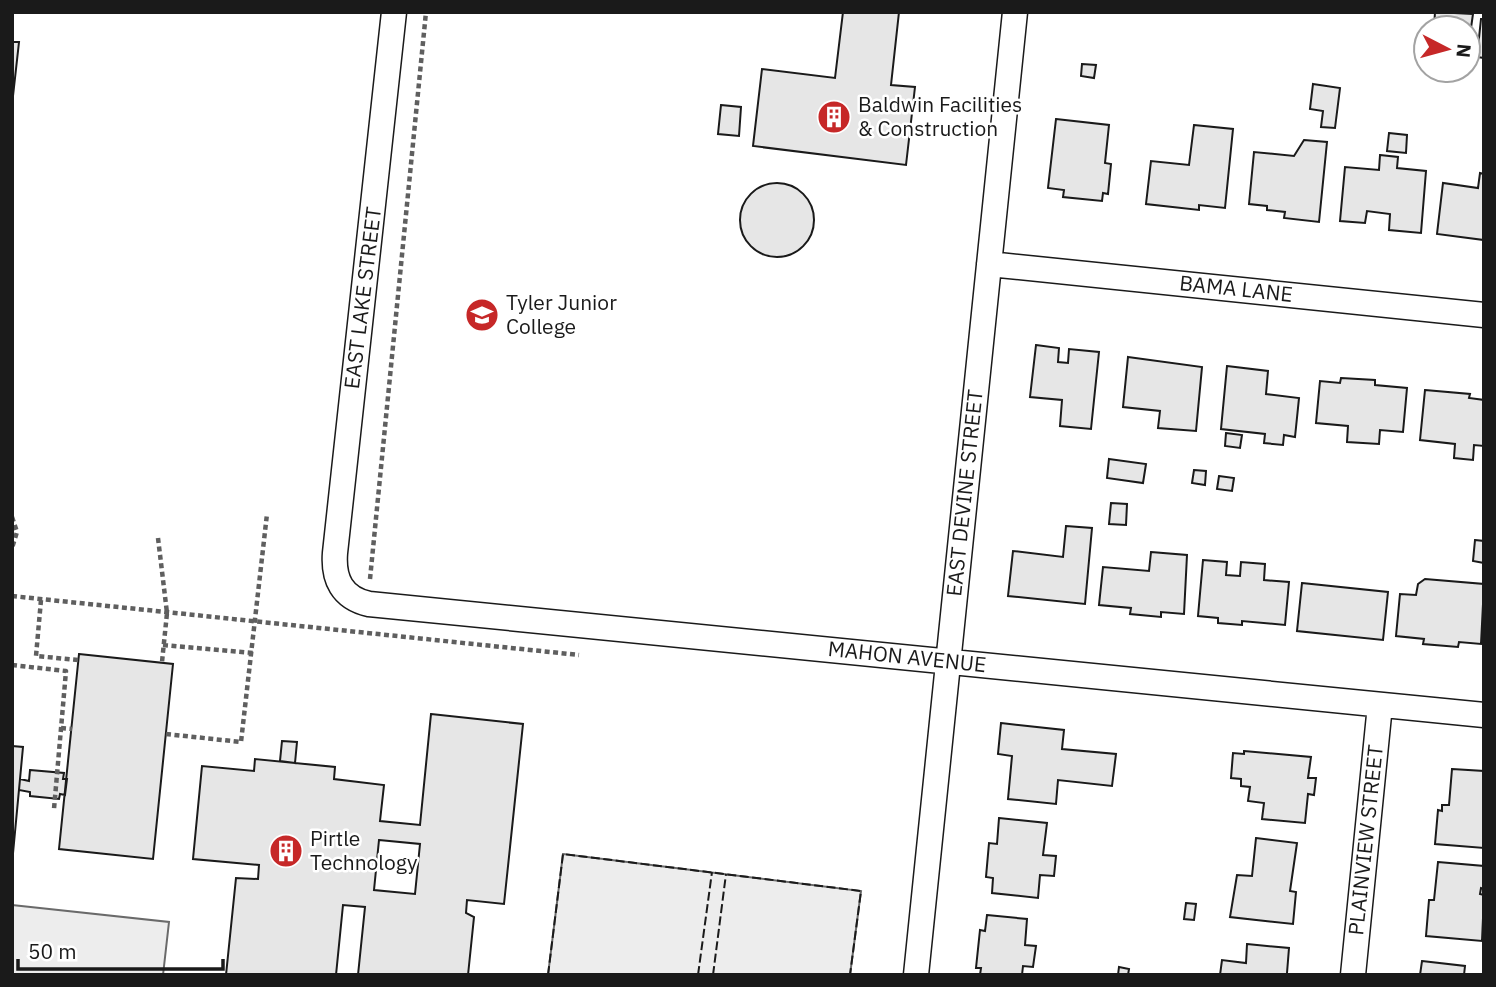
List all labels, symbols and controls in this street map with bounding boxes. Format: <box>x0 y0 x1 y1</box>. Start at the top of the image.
north arrow <box>1412 14 1482 84</box>
text: N <box>1451 43 1477 59</box>
place label: Baldwin Facilities & Construction <box>858 90 1022 142</box>
building icon: Baldwin Facilities & Construction <box>815 98 853 136</box>
street label: EAST LAKE STREET <box>337 205 387 391</box>
street label: BAMA LANE <box>1178 268 1294 308</box>
place label: Tyler Junior College <box>506 288 617 340</box>
school or university icon: Tyler Junior College <box>463 296 501 334</box>
street label: EAST DEVINE STREET <box>939 388 989 598</box>
street label: MAHON AVENUE <box>827 634 988 678</box>
street label: PLAINVIEW STREET <box>1341 743 1389 937</box>
place label: Pirtle Technology <box>310 824 418 876</box>
building icon: Pirtle Technology <box>267 832 305 870</box>
scale bar <box>18 928 222 972</box>
text: 50 m <box>28 937 77 965</box>

